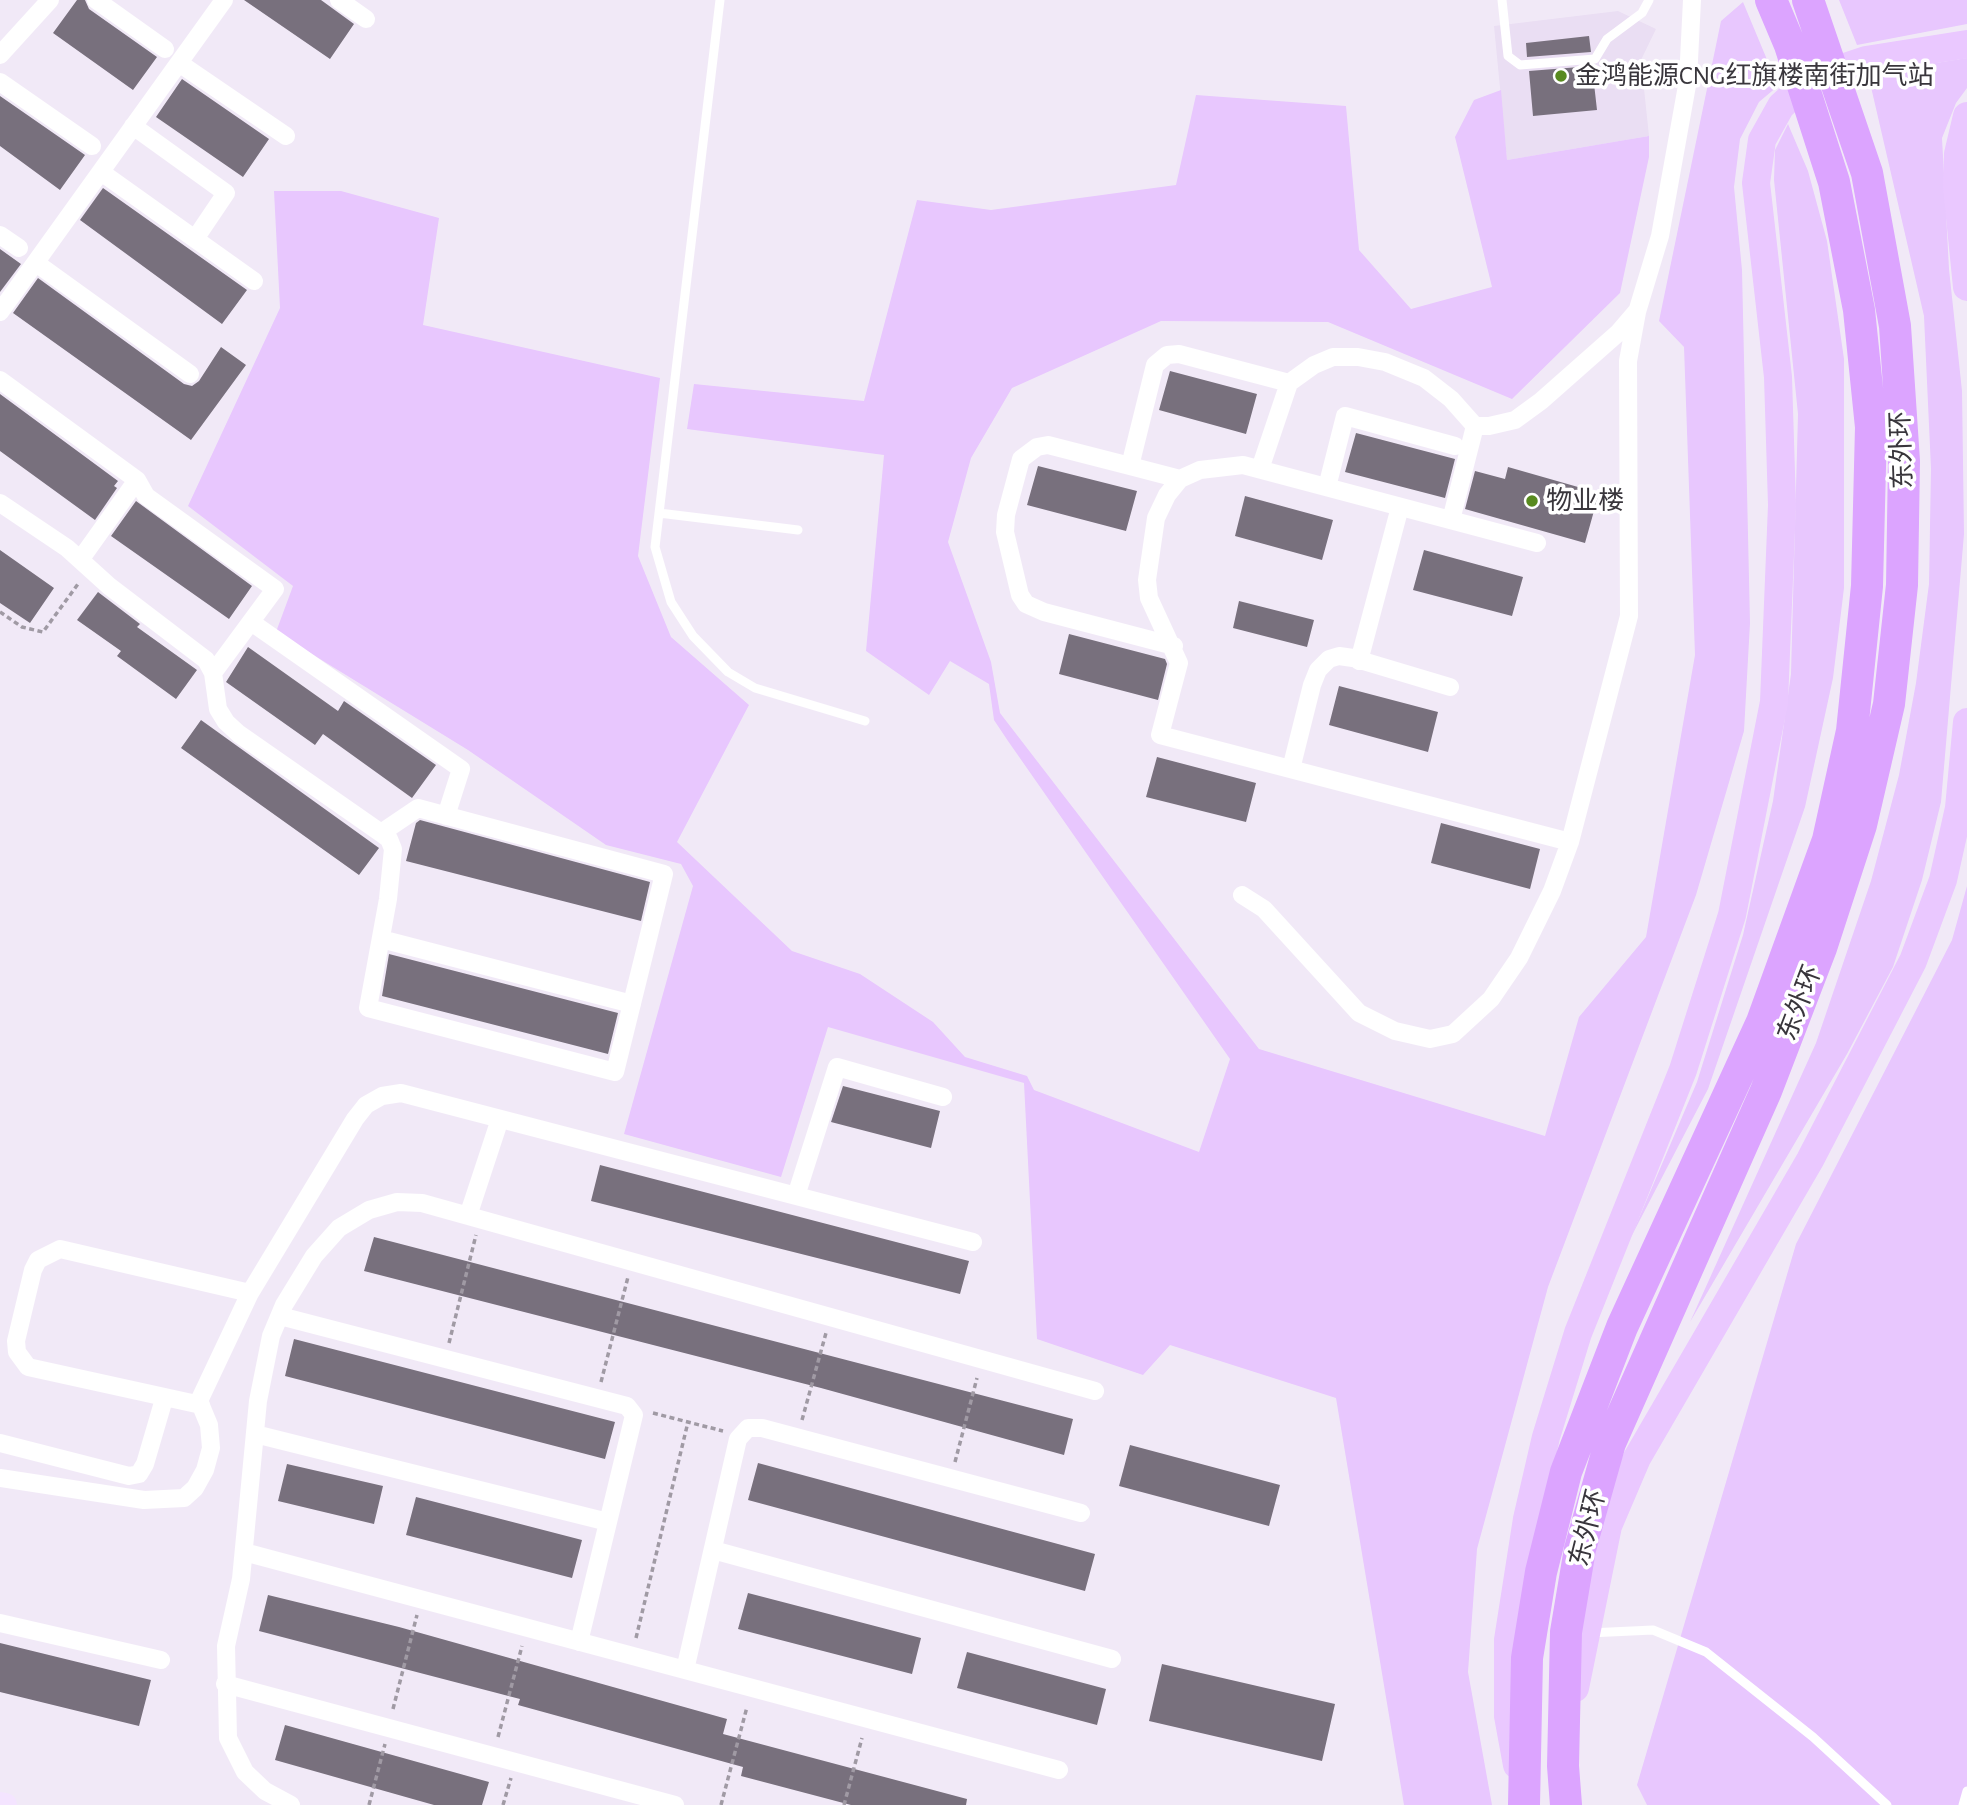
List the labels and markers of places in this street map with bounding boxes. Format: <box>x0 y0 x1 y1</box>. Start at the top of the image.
place label: 金鸿能源CNG红旗楼南街加气站 <box>1575 60 1933 92</box>
marker: 金鸿能源CNG红旗楼南街加气站 <box>1553 68 1569 84</box>
place label: 物业楼 <box>1546 485 1624 517</box>
marker: 物业楼 <box>1524 493 1540 509</box>

